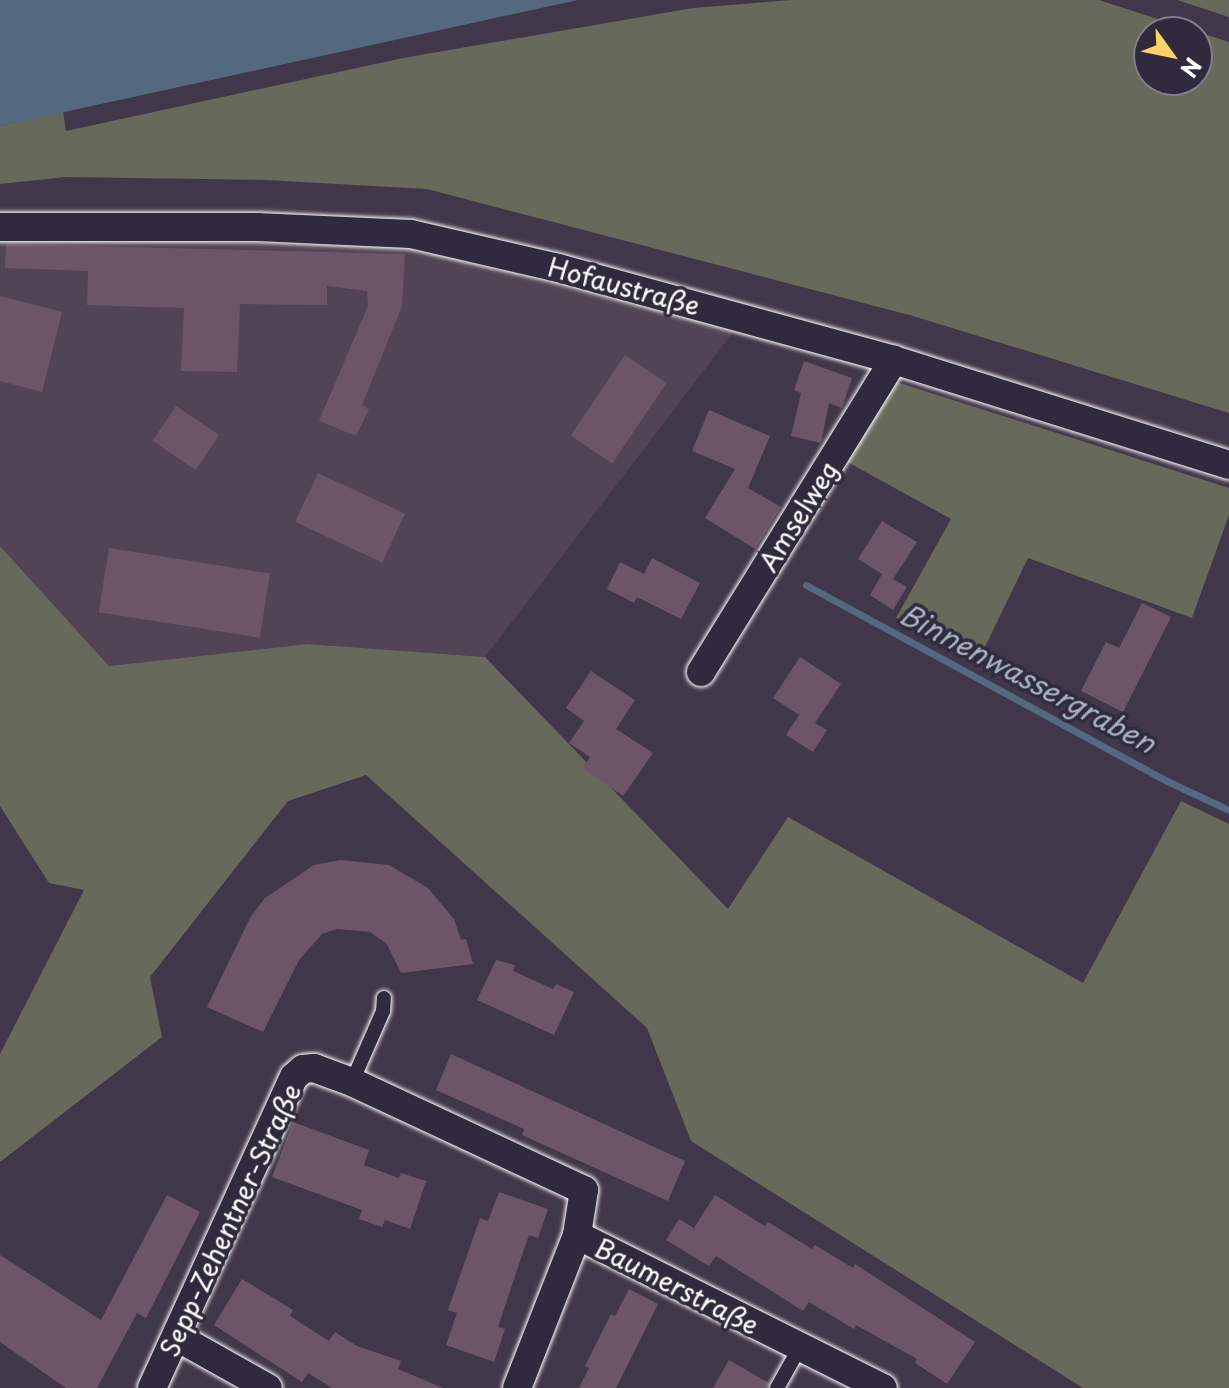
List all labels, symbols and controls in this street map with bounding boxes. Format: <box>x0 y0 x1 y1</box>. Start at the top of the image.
north arrow <box>1133 16 1213 96</box>
text: N <box>1173 52 1210 85</box>
street label: Hofaustraße <box>545 251 703 321</box>
street label: Amselweg <box>752 455 844 577</box>
water label: Binnenwassergraben <box>895 596 1161 760</box>
street label: Sepp-Zehentner-Straße <box>153 1079 307 1361</box>
street label: Baumerstraße <box>590 1231 764 1341</box>

